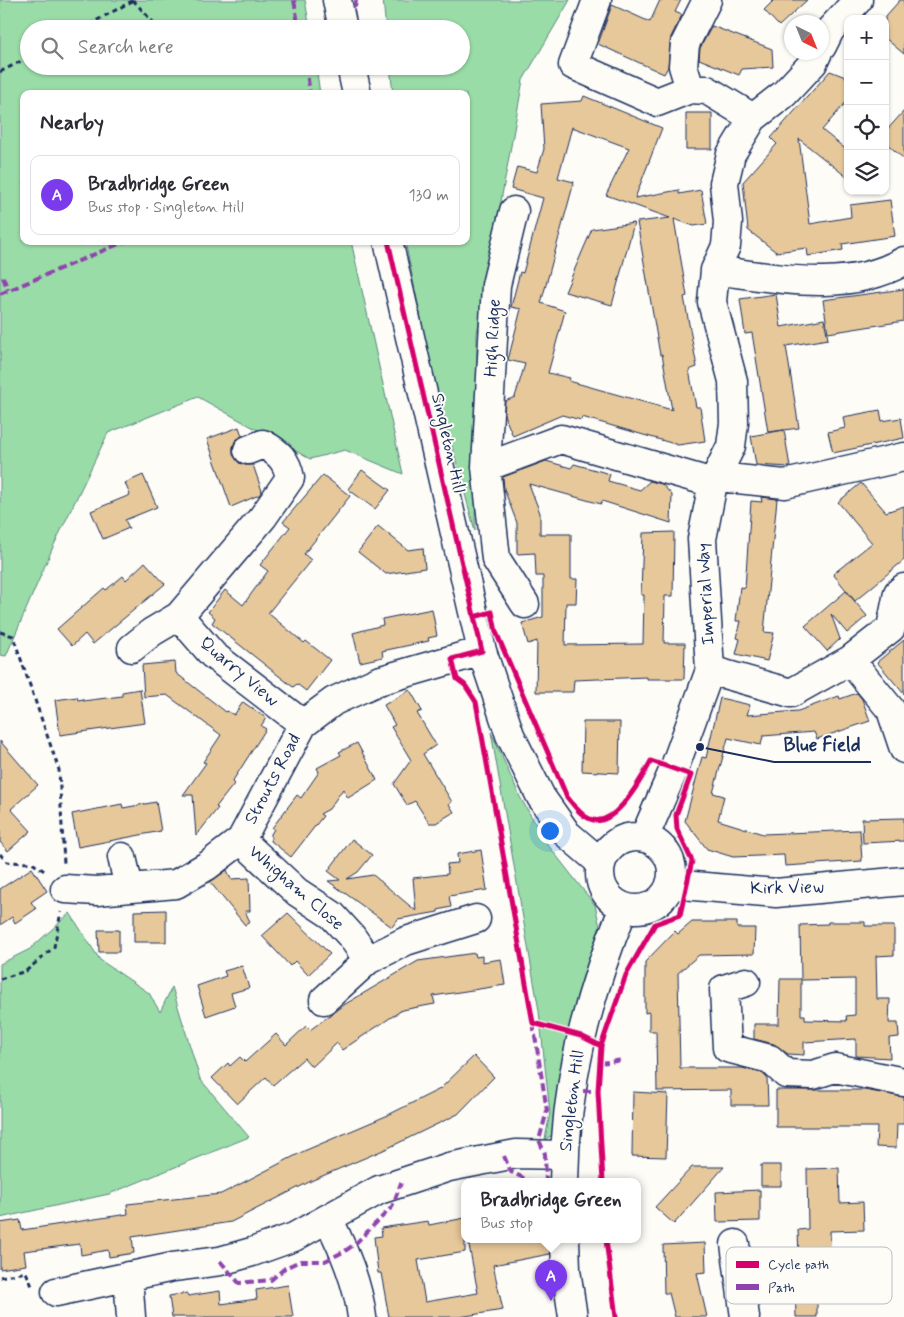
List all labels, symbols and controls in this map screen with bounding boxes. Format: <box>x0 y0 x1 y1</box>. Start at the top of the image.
north arrow <box>784 15 829 60</box>
map controls <box>844 15 889 195</box>
button: + <box>844 15 889 60</box>
search box <box>20 20 470 75</box>
icon: search <box>38 34 66 62</box>
text: Search here <box>78 35 174 60</box>
button: − <box>844 60 889 105</box>
button: locate <box>844 105 889 150</box>
text: Nearby <box>40 109 104 137</box>
button: layers <box>844 150 889 195</box>
text: Bradbridge Green <box>88 172 229 197</box>
text: A <box>52 185 62 206</box>
text: 130 m <box>408 185 449 206</box>
text: Bus stop · Singleton Hill <box>88 197 244 218</box>
street label: High Ridge <box>479 298 509 378</box>
street label: Singleton Hill <box>424 391 471 495</box>
street label: Imperial Way <box>691 542 721 646</box>
street label: Quarry View <box>194 632 284 712</box>
callout: Blue Field <box>774 728 871 762</box>
street label: Strouts Road <box>239 730 307 828</box>
text: Blue Field <box>783 733 861 758</box>
your location <box>537 818 563 844</box>
street label: Whigham Close <box>242 840 349 937</box>
street label: Kirk View <box>750 875 824 901</box>
street label: Singleton Hill <box>554 1049 591 1153</box>
popup <box>461 1178 641 1243</box>
text: Bradbridge Green <box>480 1188 622 1213</box>
text: Bus stop <box>480 1213 533 1234</box>
legend <box>726 1247 892 1304</box>
text: Cycle path <box>768 1256 829 1274</box>
pin: A <box>535 1260 567 1301</box>
text: Path <box>768 1279 795 1297</box>

